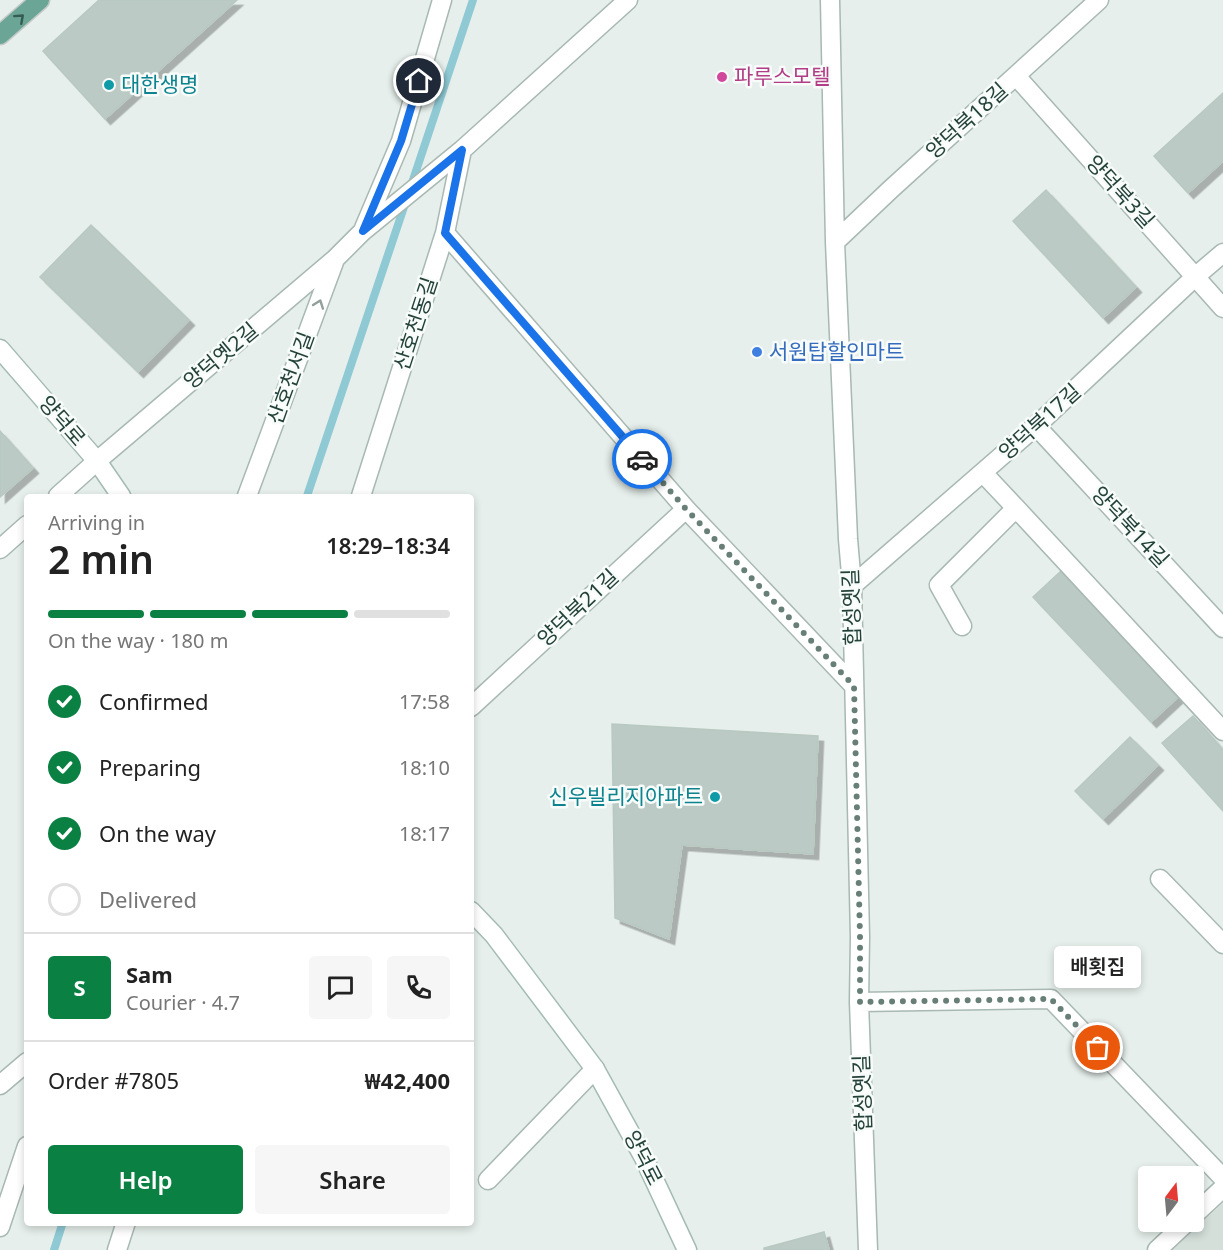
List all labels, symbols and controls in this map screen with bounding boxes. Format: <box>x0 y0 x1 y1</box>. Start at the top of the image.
one-way arrow <box>13 14 24 25</box>
pin <box>393 55 444 106</box>
place label: 파루스모텔 <box>734 62 831 90</box>
icon: home <box>402 64 435 97</box>
place label: 대한생명 <box>121 70 198 98</box>
marker: 파루스모텔 <box>715 70 729 84</box>
street label: 양덕북18길 <box>919 76 1013 165</box>
marker: 대한생명 <box>102 78 116 92</box>
street label: 양덕북3길 <box>1080 149 1161 234</box>
street label: 산호천동길 <box>387 273 443 374</box>
one-way arrow <box>311 299 324 310</box>
street label: 양덕옛2길 <box>177 316 264 395</box>
street label: 산호천서길 <box>260 327 320 428</box>
place label: 서원탑할인마트 <box>769 337 904 365</box>
marker: 서원탑할인마트 <box>750 345 764 359</box>
street label: 양덕북17길 <box>992 377 1086 466</box>
street label: 양덕로 <box>33 389 92 451</box>
courier <box>612 429 672 489</box>
icon: car <box>626 443 659 476</box>
street label: 양덕북14길 <box>1086 480 1176 573</box>
text: Arriving in <box>48 509 145 536</box>
text: 18:29–18:34 <box>326 530 450 560</box>
text: 2 min <box>48 532 154 585</box>
street label: 양덕북21길 <box>531 562 624 652</box>
street label: 합성옛길 <box>836 568 866 646</box>
text: On the way · 180 m <box>48 627 228 654</box>
icon: check <box>48 685 81 718</box>
text: Confirmed <box>99 686 209 716</box>
text: 17:58 <box>399 688 450 715</box>
icon: check <box>48 751 81 784</box>
text: Preparing <box>99 752 201 782</box>
text: 18:10 <box>399 754 450 781</box>
place label: 신우빌리지아파트 <box>548 782 703 810</box>
marker: 신우빌리지아파트 <box>708 790 722 804</box>
icon: check <box>48 817 81 850</box>
text: On the way <box>99 818 216 848</box>
text: 18:17 <box>399 820 450 847</box>
text: Delivered <box>99 884 197 914</box>
callout: 배횟집 <box>1054 946 1142 988</box>
text: 배횟집 <box>1070 953 1125 980</box>
button: chat <box>309 956 372 1019</box>
button: phone <box>387 956 450 1019</box>
text: Sam <box>126 959 173 989</box>
text: S <box>73 972 86 1002</box>
text: Courier · 4.7 <box>126 989 240 1016</box>
pin <box>1072 1022 1123 1073</box>
icon: bag <box>1081 1031 1114 1064</box>
street label: 합성옛길 <box>847 1054 877 1132</box>
text: Order #7805 <box>48 1065 179 1095</box>
text: ₩42,400 <box>365 1065 450 1095</box>
street label: 양덕로 <box>618 1125 670 1190</box>
button: Help <box>48 1145 243 1214</box>
button: Share <box>255 1145 450 1214</box>
north arrow <box>1138 1166 1204 1232</box>
map controls <box>1138 1166 1204 1232</box>

